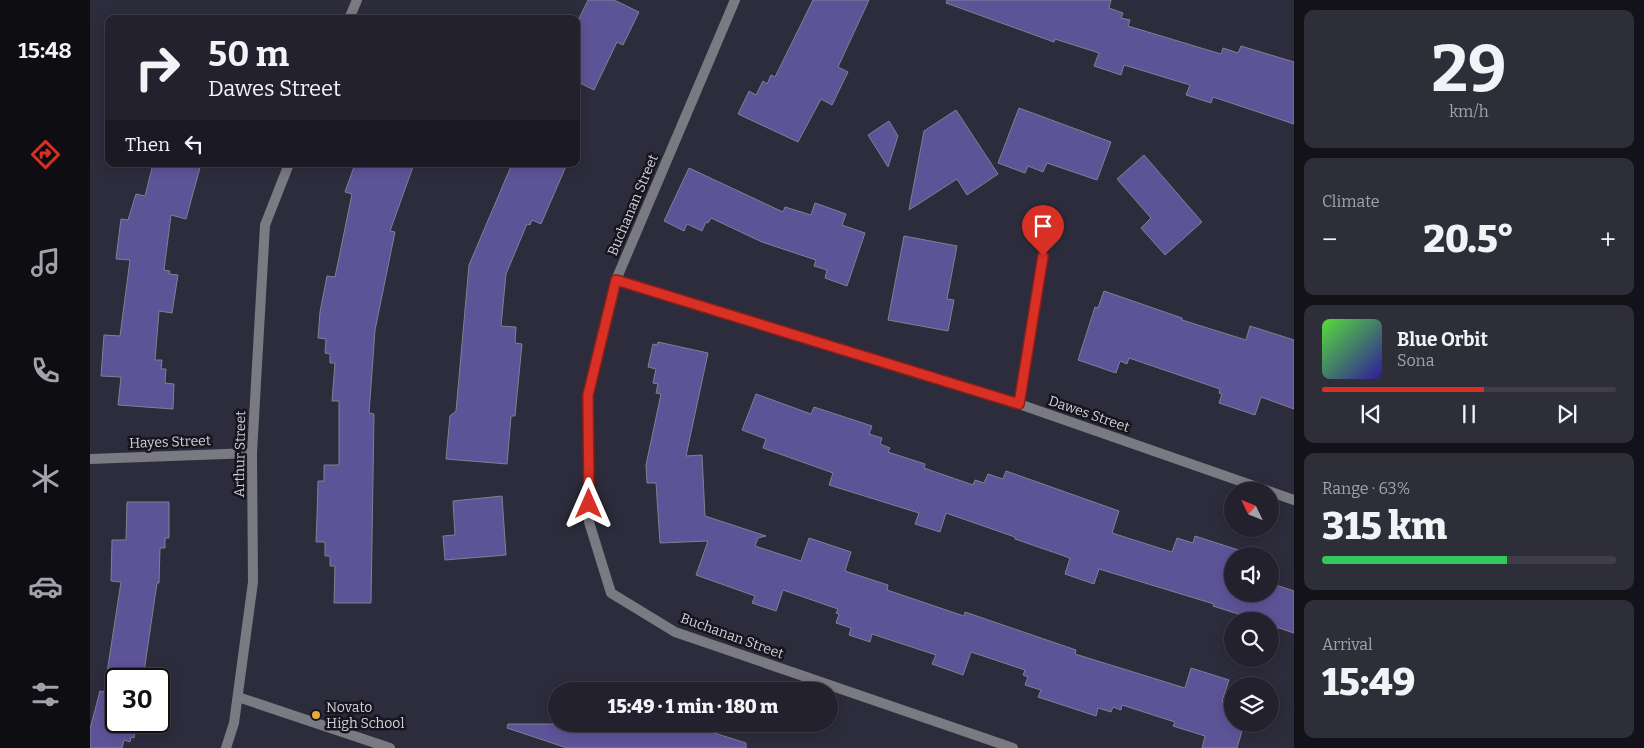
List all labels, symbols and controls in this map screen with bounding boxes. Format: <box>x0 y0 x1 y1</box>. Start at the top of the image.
text: 29 <box>1431 30 1507 108</box>
text: 50 m <box>208 33 289 75</box>
icon: right <box>125 35 190 100</box>
text: 15:48 <box>18 37 72 64</box>
text: Dawes Street <box>208 75 341 102</box>
text: km/h <box>1449 102 1489 121</box>
icon: left <box>180 130 208 158</box>
text: Then <box>125 133 170 156</box>
icon: directions <box>28 137 63 172</box>
street label: Buchanan Street <box>604 152 662 258</box>
text: Climate <box>1322 192 1380 211</box>
pin <box>1022 205 1064 256</box>
icon: arrive <box>1029 212 1057 240</box>
text: 20.5° <box>1423 216 1514 262</box>
text: − <box>1322 223 1337 256</box>
text: + <box>1600 223 1616 256</box>
icon: music <box>28 245 63 280</box>
text: Blue Orbit <box>1397 328 1488 351</box>
text: Sona <box>1397 351 1434 370</box>
icon: phone <box>28 353 63 388</box>
street label: Dawes Street <box>1046 392 1132 436</box>
icon: previous <box>1357 400 1385 428</box>
icon: pause <box>1455 400 1483 428</box>
icon: next <box>1553 400 1581 428</box>
street label: Arthur Street <box>231 411 249 497</box>
street label: Hayes Street <box>129 432 211 452</box>
icon: climate <box>28 461 63 496</box>
position arrow <box>562 477 614 529</box>
text: Range · 63% <box>1322 479 1410 498</box>
north arrow <box>1224 482 1279 538</box>
map controls <box>1224 482 1279 732</box>
text: 315 km <box>1322 503 1447 549</box>
button: sound <box>1224 547 1279 602</box>
icon: car <box>28 569 63 604</box>
street label: Buchanan Street <box>678 609 786 663</box>
button: search <box>1224 612 1279 667</box>
text: Arrival <box>1322 635 1373 654</box>
text: 15:49 <box>1322 659 1415 705</box>
speed limit sign: 30 <box>105 668 170 733</box>
icon: filters <box>28 677 63 712</box>
button: layers <box>1224 677 1279 732</box>
text: 15:49 · 1 min · 180 m <box>608 695 778 718</box>
place label: Novato High School <box>326 699 404 732</box>
marker: Novato High School <box>310 709 322 721</box>

